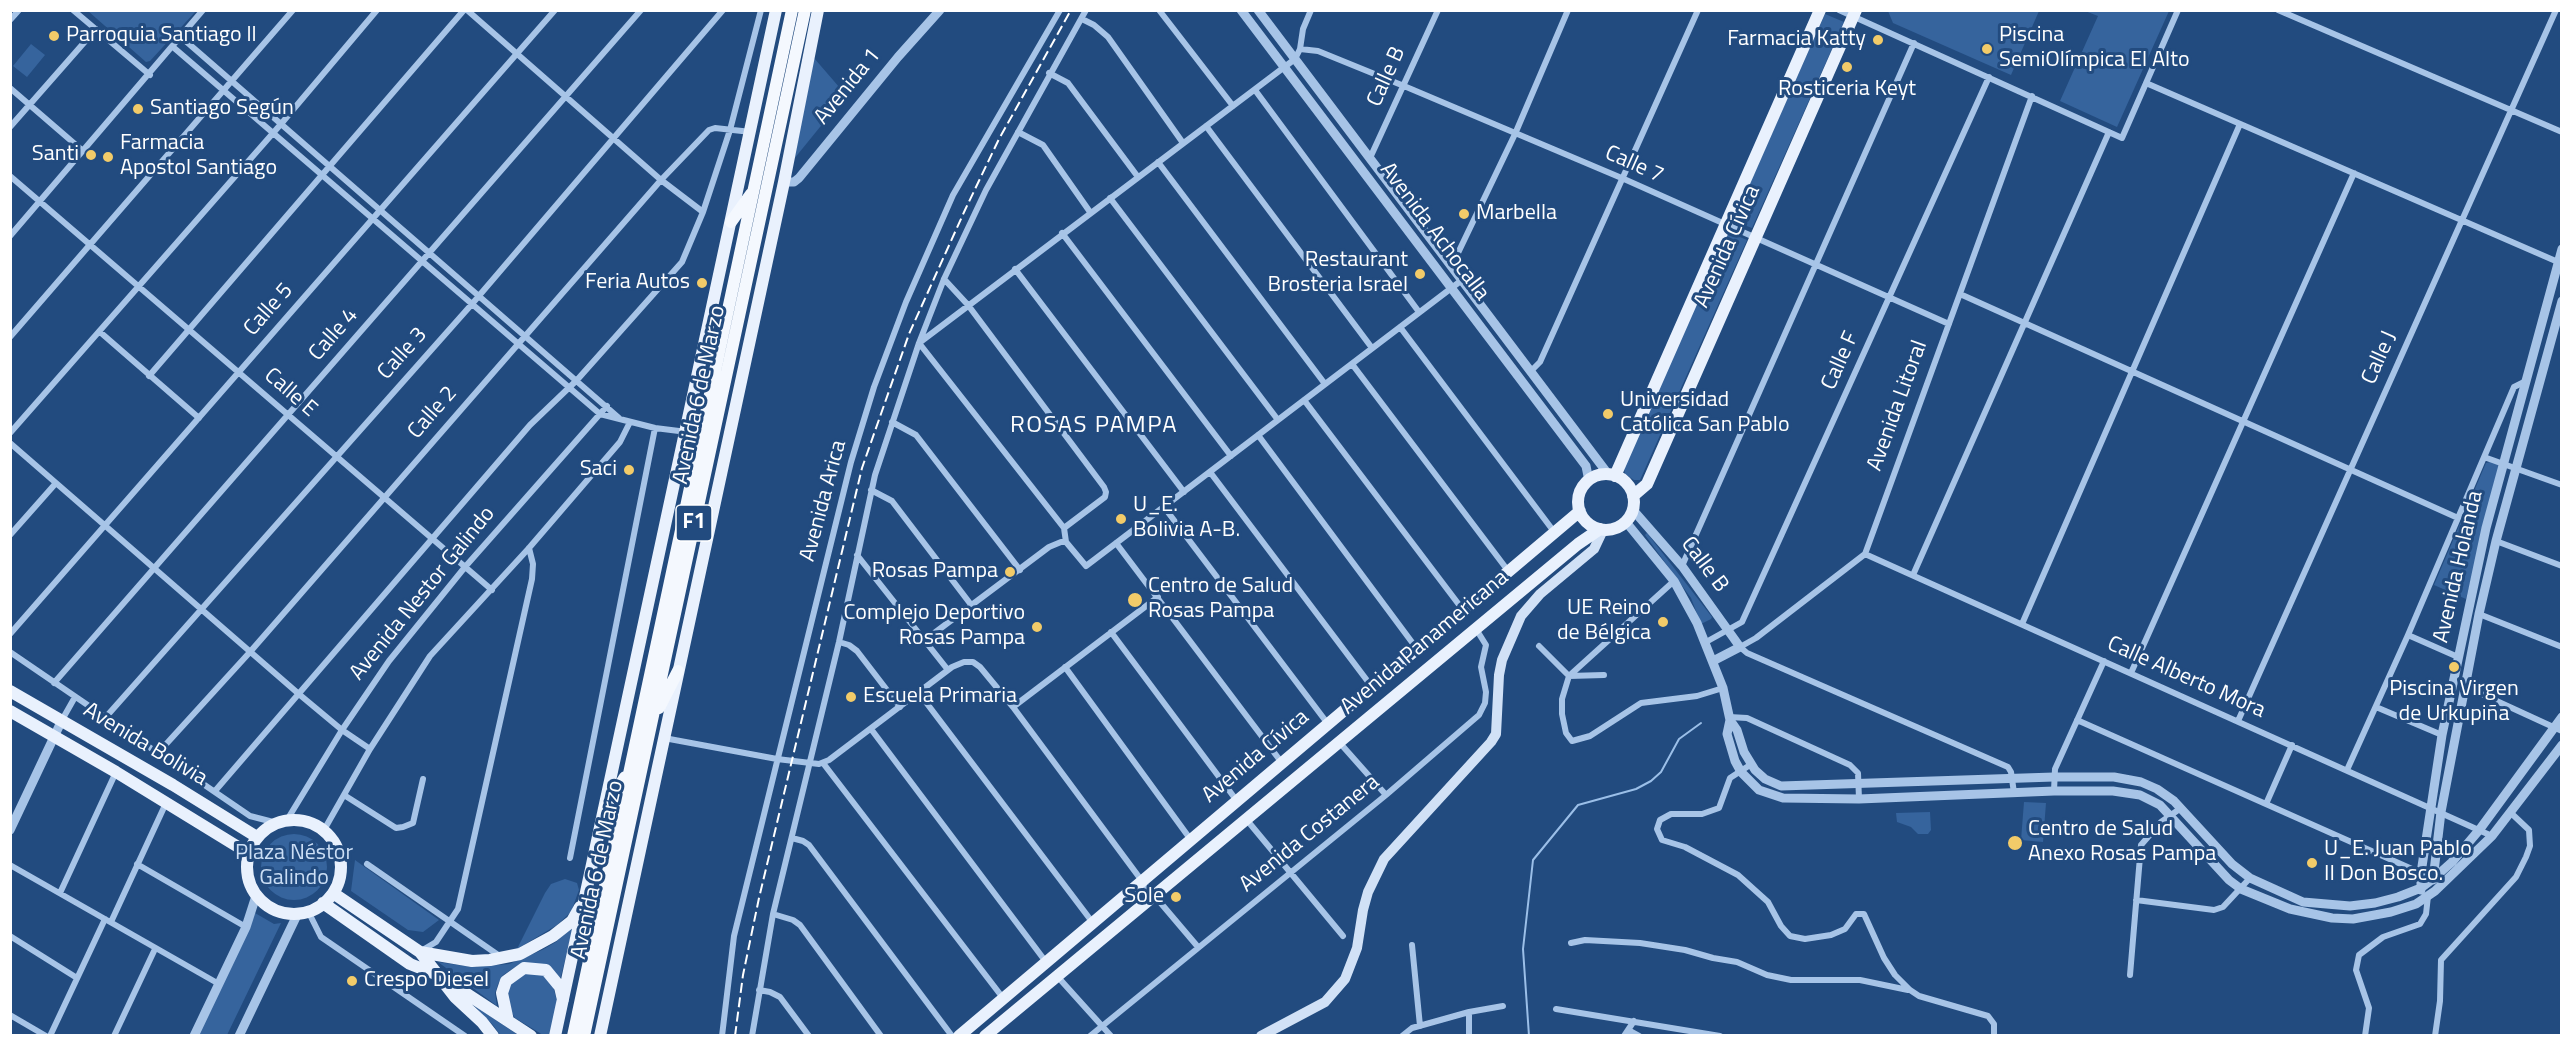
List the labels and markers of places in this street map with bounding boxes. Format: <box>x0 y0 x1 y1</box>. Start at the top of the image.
place label: Parroquia Santiago ll <box>66 23 257 49</box>
place label: Piscina SemiOlímpica El Alto <box>1999 23 2190 74</box>
place label: Farmacia Katty <box>1727 27 1866 53</box>
marker: Parroquia Santiago ll <box>47 29 61 43</box>
marker: Farmacia Katty <box>1871 33 1885 47</box>
marker: Piscina SemiOlímpica El Alto <box>1980 42 1994 56</box>
marker: Rosticeria Keyt <box>1840 60 1854 74</box>
place label: Rosticeria Keyt <box>1778 77 1916 103</box>
place label: Santiago Según <box>150 96 294 122</box>
marker: Santiago Según <box>131 102 145 116</box>
place label: Farmacia Apostol Santiago <box>120 131 277 182</box>
place label: Santi <box>32 142 79 168</box>
marker: Santi <box>84 148 98 162</box>
marker: Farmacia Apostol Santiago <box>101 150 115 164</box>
place label: Marbella <box>1476 201 1557 227</box>
marker: Marbella <box>1457 207 1471 221</box>
place label: Restaurant Brosteria Israel <box>1268 248 1408 300</box>
marker: Restaurant Brosteria Israel <box>1413 267 1427 281</box>
place label: Feria Autos <box>585 270 690 296</box>
marker: Feria Autos <box>695 276 709 290</box>
place label: Universidad Católica San Pablo <box>1620 388 1790 440</box>
marker: Universidad Católica San Pablo <box>1601 407 1615 421</box>
place label: Saci <box>580 457 617 483</box>
marker: Saci <box>622 463 636 477</box>
place label: U_E. Bolivia A-B. <box>1133 493 1240 544</box>
marker: U_E. Bolivia A-B. <box>1114 512 1128 526</box>
place label: Rosas Pampa <box>872 559 998 585</box>
marker: Rosas Pampa <box>1003 565 1017 579</box>
place label: Centro de Salud Rosas Pampa <box>1148 574 1293 626</box>
marker: Centro de Salud Rosas Pampa <box>1126 591 1144 609</box>
place label: UE Reino de Bélgica <box>1557 596 1651 648</box>
place label: Complejo Deportivo Rosas Pampa <box>844 601 1025 652</box>
marker: UE Reino de Bélgica <box>1656 615 1670 629</box>
marker: Complejo Deportivo Rosas Pampa <box>1030 620 1044 634</box>
marker: Piscina Virgen de Urkupiña <box>2447 660 2461 674</box>
place label: Piscina Virgen de Urkupiña <box>2389 677 2519 728</box>
place label: Escuela Primaria <box>863 684 1017 710</box>
marker: Escuela Primaria <box>844 690 858 704</box>
place label: Centro de Salud Anexo Rosas Pampa <box>2028 817 2216 868</box>
marker: Centro de Salud Anexo Rosas Pampa <box>2006 834 2024 852</box>
place label: U_E. Juan Pablo II Don Bosco. <box>2324 837 2472 888</box>
marker: U_E. Juan Pablo II Don Bosco. <box>2305 856 2319 870</box>
place label: Sole <box>1124 884 1164 910</box>
marker: Sole <box>1169 890 1183 904</box>
place label: Crespo Diesel <box>364 968 489 994</box>
marker: Crespo Diesel <box>345 974 359 988</box>

